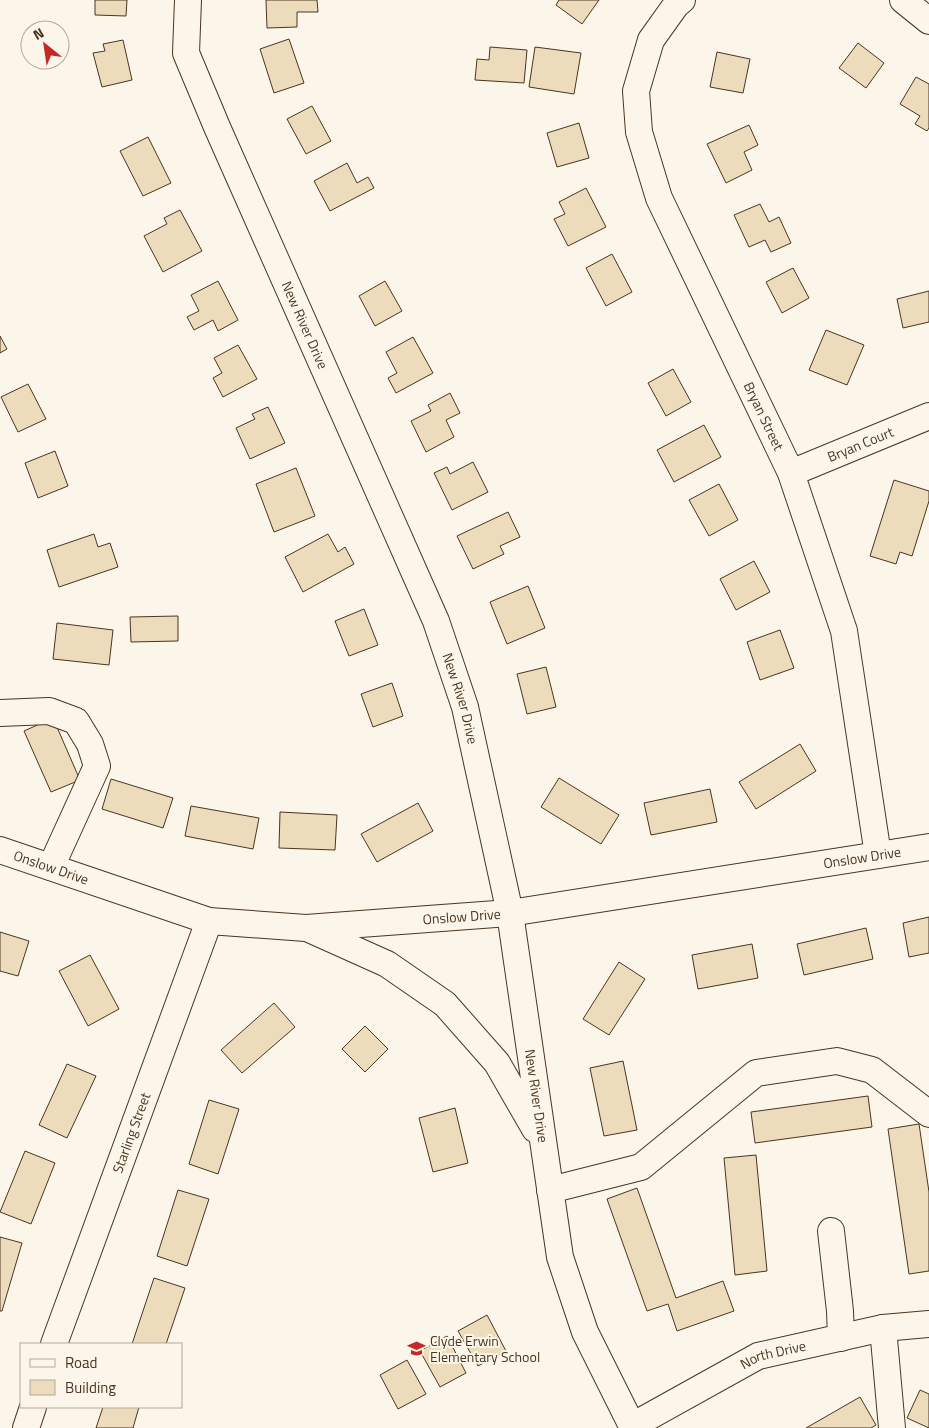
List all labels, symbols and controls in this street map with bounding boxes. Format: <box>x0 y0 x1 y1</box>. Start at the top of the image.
north arrow <box>20 20 70 70</box>
text: N <box>29 22 48 45</box>
street label: New River Drive <box>277 278 334 372</box>
street label: Bryan Street <box>739 378 790 454</box>
street label: Bryan Court <box>824 421 897 467</box>
street label: New River Drive <box>437 650 484 746</box>
street label: Onslow Drive <box>822 841 902 874</box>
street label: Onslow Drive <box>11 844 92 889</box>
street label: Onslow Drive <box>422 903 501 929</box>
street label: New River Drive <box>520 1048 554 1144</box>
street label: Starling Street <box>107 1089 155 1176</box>
place label: Clyde Erwin Elementary School <box>430 1330 540 1367</box>
street label: North Drive <box>736 1335 808 1374</box>
school or university icon: Clyde Erwin Elementary School <box>406 1339 426 1359</box>
legend <box>20 1343 182 1408</box>
text: Road <box>65 1351 97 1374</box>
text: Building <box>65 1376 116 1399</box>

